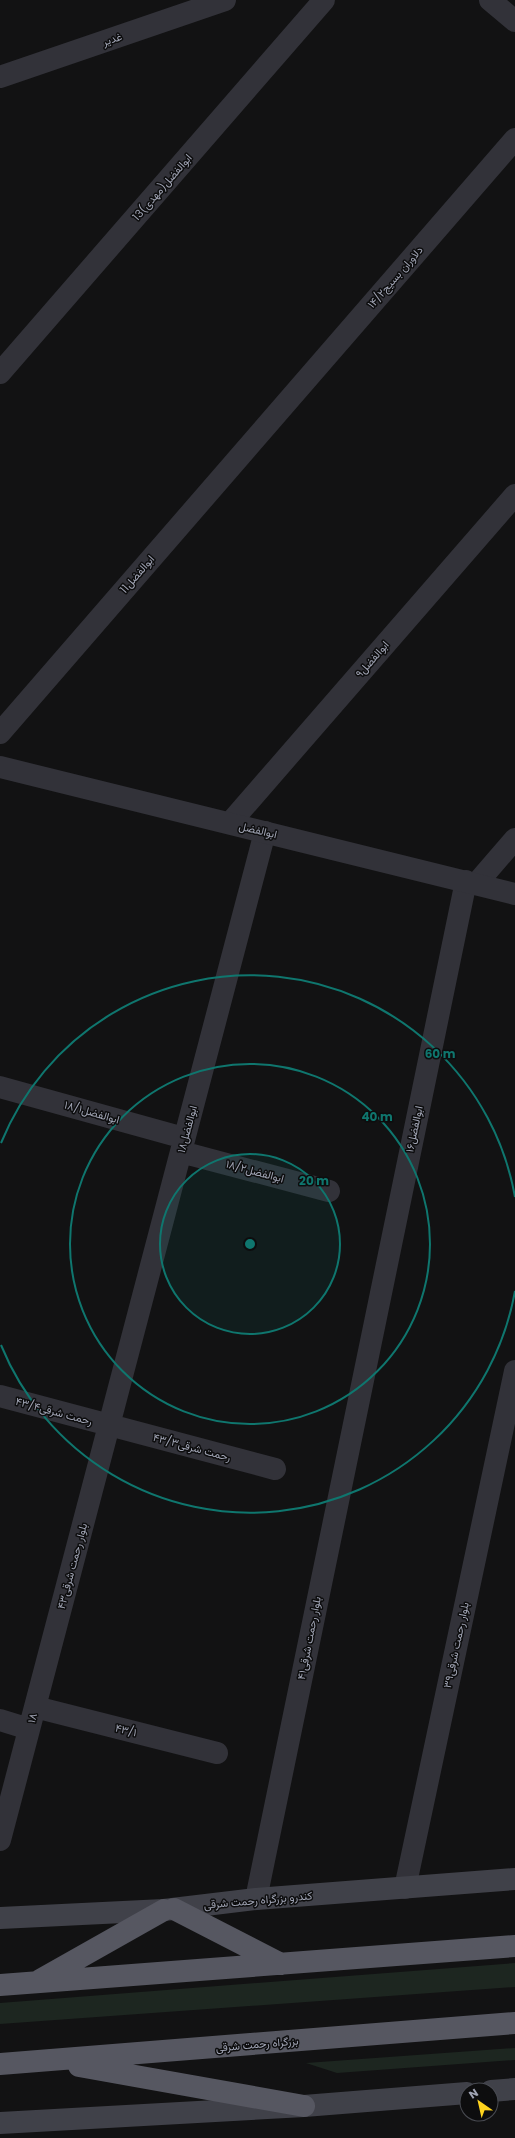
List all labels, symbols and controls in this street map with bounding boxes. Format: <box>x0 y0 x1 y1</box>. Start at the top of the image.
street label: غدیر <box>99 28 124 50</box>
street label: 13ابوالفضل(مهدی) <box>129 150 195 224</box>
street label: ۱۴/۲دلاوران بسیج <box>364 243 426 311</box>
street label: 11ابوالفضل <box>116 551 158 597</box>
street label: ابوالفضل۹ <box>352 637 392 681</box>
street label: ابوالفضل <box>237 818 279 842</box>
text: 60 m <box>425 1045 456 1062</box>
street label: ابوالفضل۱۸/۱ <box>63 1096 121 1128</box>
street label: ابوالفضل۱۸ <box>173 1104 201 1154</box>
street label: ابوالفضل۱۶ <box>401 1104 427 1154</box>
text: 40 m <box>361 1108 393 1125</box>
street label: ۱۸/۲ابوالفضل <box>224 1156 286 1186</box>
text: 20 m <box>299 1172 329 1189</box>
centre of rings <box>243 1237 257 1251</box>
street label: ۴۳/۴رحمت شرقی <box>14 1393 95 1429</box>
street label: ۴۳/۳رحمت شرقی <box>151 1429 233 1465</box>
street label: بلوار رحمت شرقی۴۳ <box>53 1521 91 1611</box>
street label: بلوار رحمت شرقی۴۱ <box>293 1595 325 1681</box>
street label: بلوار رحمت شرقی۳۹ <box>439 1601 473 1689</box>
street label: ۱۸ <box>23 1711 41 1725</box>
street label: ۴۳/۱ <box>113 1720 139 1740</box>
street label: کندرو بزرگراه رحمت شرقی <box>203 1887 313 1913</box>
street label: بزرگراه رحمت شرقی <box>215 2032 299 2056</box>
north arrow <box>459 2082 499 2122</box>
text: N <box>466 2085 481 2103</box>

